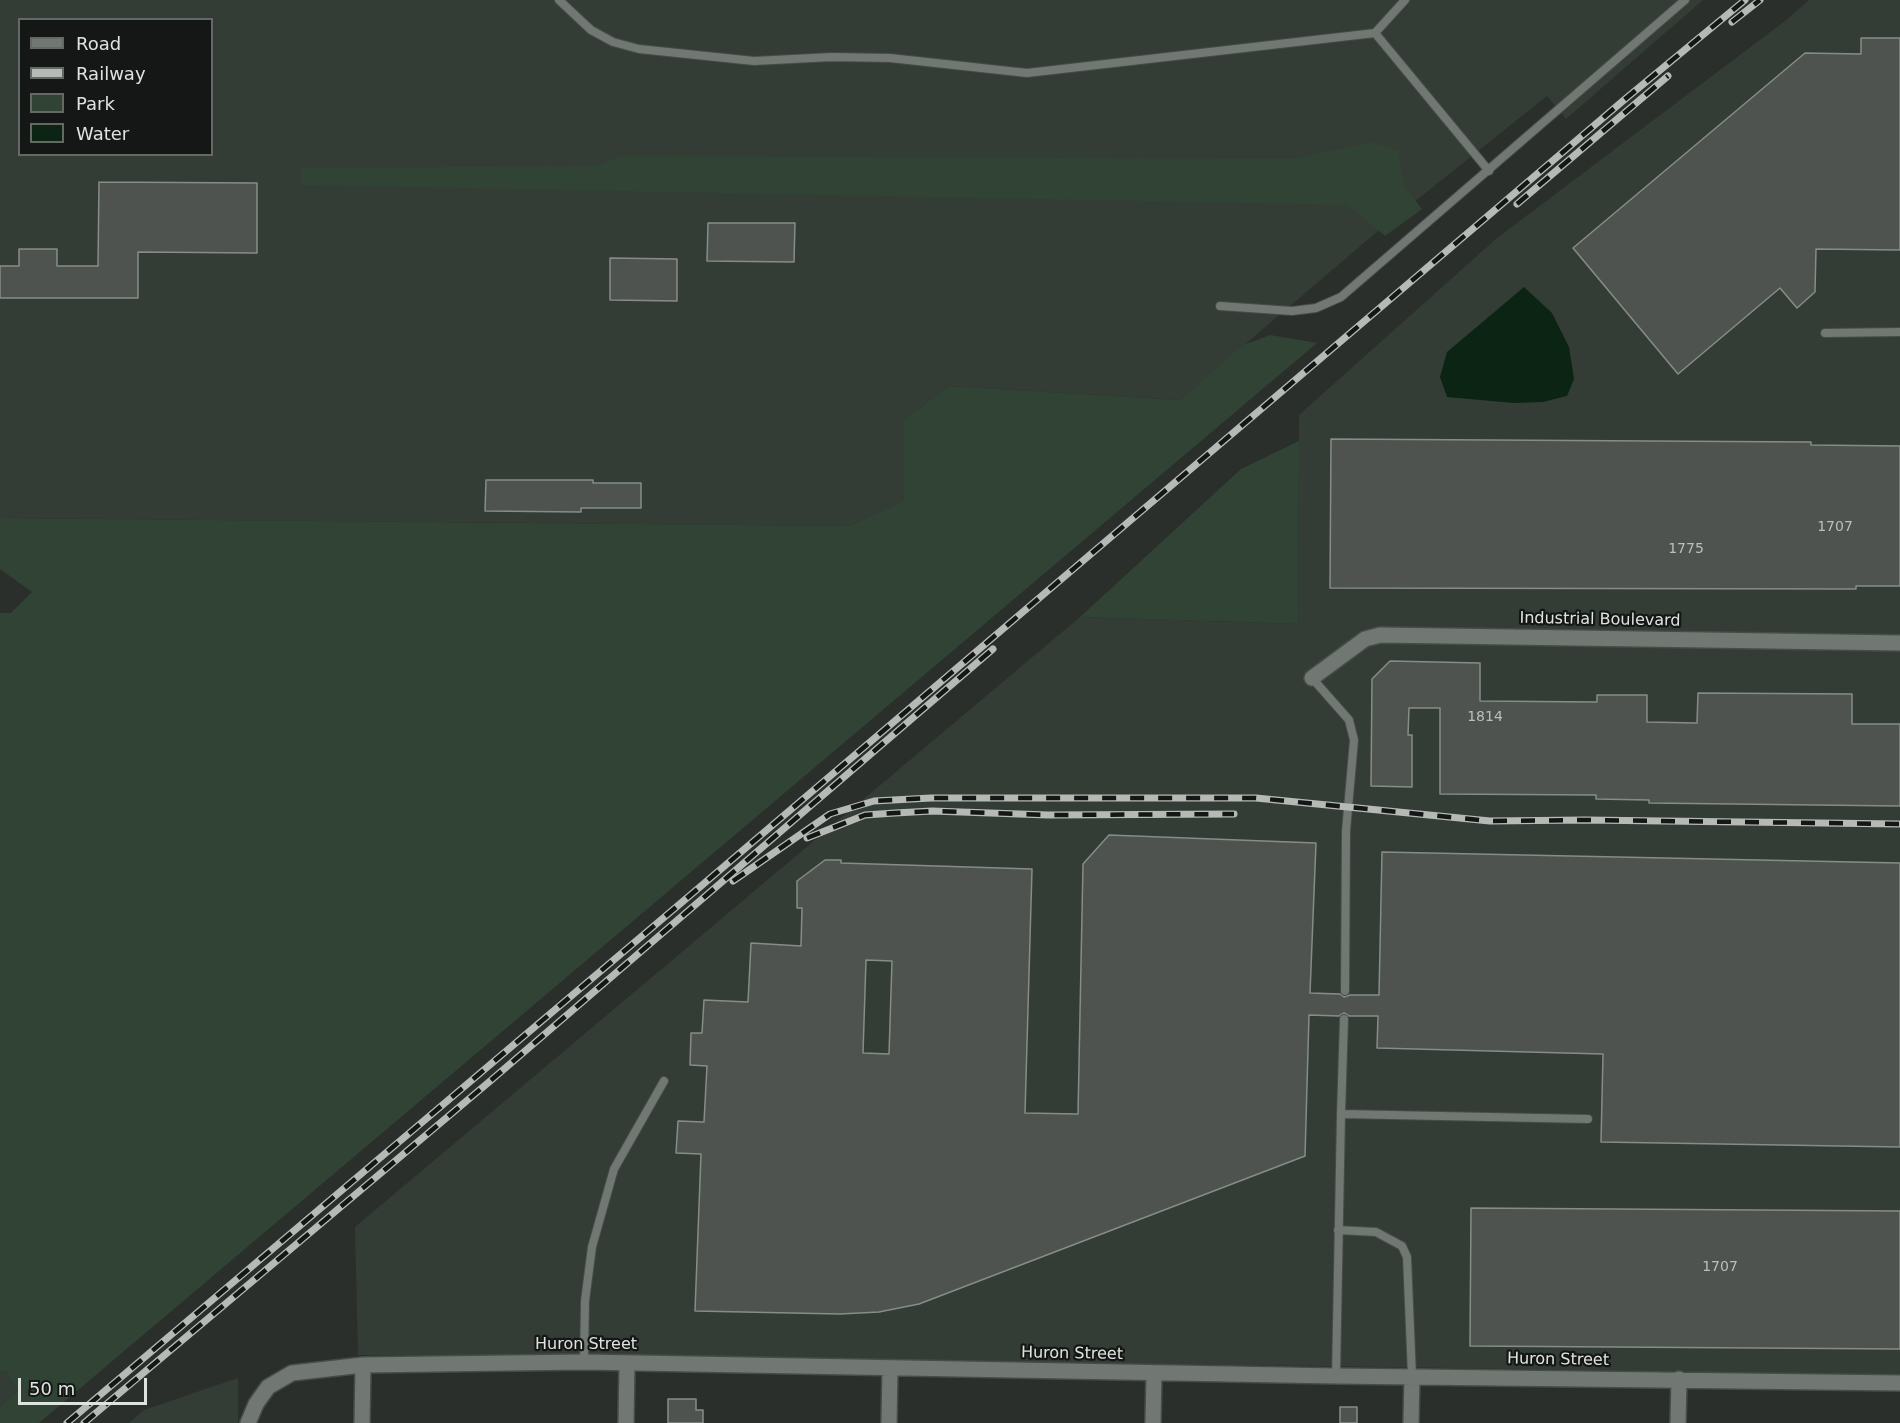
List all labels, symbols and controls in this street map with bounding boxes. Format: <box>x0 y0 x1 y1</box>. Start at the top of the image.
legend <box>18 18 213 156</box>
text: Road <box>76 33 121 54</box>
text: Railway <box>76 63 146 84</box>
text: Park <box>76 93 115 114</box>
text: Water <box>76 123 129 144</box>
house number: 1707 <box>1817 519 1853 535</box>
house number: 1775 <box>1668 541 1704 557</box>
street label: Industrial Boulevard <box>1519 609 1681 631</box>
house number: 1814 <box>1467 709 1503 725</box>
house number: 1707 <box>1702 1259 1738 1275</box>
street label: Huron Street <box>535 1335 637 1355</box>
street label: Huron Street <box>1021 1344 1123 1364</box>
street label: Huron Street <box>1507 1350 1609 1370</box>
scale bar <box>21 1366 150 1404</box>
text: 50 m <box>29 1378 75 1399</box>

